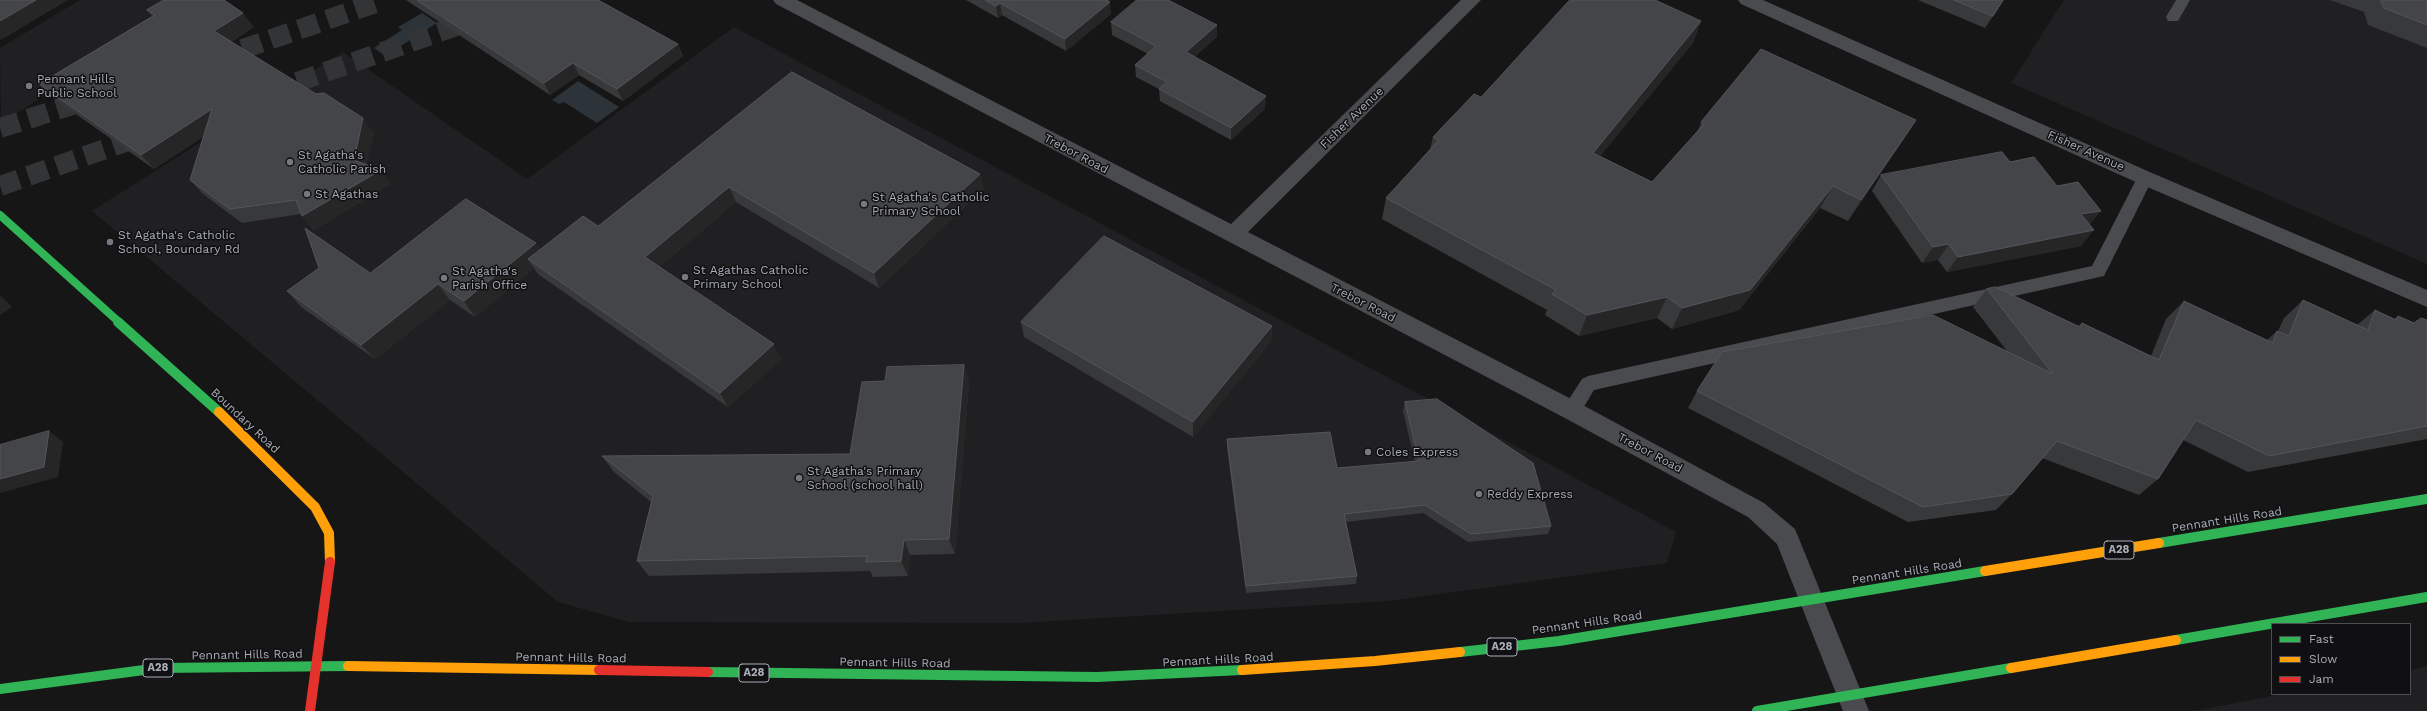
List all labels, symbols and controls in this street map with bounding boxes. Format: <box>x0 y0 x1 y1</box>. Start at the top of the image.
place label: Pennant Hills Public School <box>37 72 117 100</box>
marker: Pennant Hills Public School <box>24 81 34 91</box>
street label: Fisher Avenue <box>1317 84 1387 152</box>
street label: Fisher Avenue <box>2045 128 2127 174</box>
street label: Trebor Road <box>1041 131 1111 177</box>
place label: St Agatha's Catholic Parish <box>298 148 386 176</box>
marker: St Agatha's Catholic Parish <box>285 157 295 167</box>
place label: St Agathas <box>315 187 378 201</box>
marker: St Agathas <box>302 189 312 199</box>
place label: St Agatha's Catholic Primary School <box>872 190 989 218</box>
marker: St Agatha's Catholic Primary School <box>859 199 869 209</box>
place label: St Agatha's Catholic School, Boundary Rd <box>118 228 240 256</box>
marker: St Agatha's Catholic School, Boundary Rd <box>105 237 115 247</box>
place label: St Agathas Catholic Primary School <box>693 263 808 291</box>
place label: St Agatha's Parish Office <box>452 264 527 292</box>
marker: St Agathas Catholic Primary School <box>680 272 690 282</box>
marker: St Agatha's Parish Office <box>439 273 449 283</box>
street label: Trebor Road <box>1328 280 1398 326</box>
street label: Boundary Road <box>208 386 282 456</box>
street label: Trebor Road <box>1615 430 1685 476</box>
place label: Coles Express <box>1376 445 1458 459</box>
marker: Coles Express <box>1363 447 1373 457</box>
place label: St Agatha's Primary School (school hall) <box>807 464 923 492</box>
marker: St Agatha's Primary School (school hall) <box>794 473 804 483</box>
place label: Reddy Express <box>1487 487 1573 501</box>
marker: Reddy Express <box>1474 489 1484 499</box>
street label: Pennant Hills Road <box>2171 504 2283 536</box>
road number: A28 <box>2104 541 2134 559</box>
street label: Pennant Hills Road <box>1851 556 1963 588</box>
street label: Pennant Hills Road <box>1531 608 1643 638</box>
legend <box>2271 623 2411 695</box>
text: Fast <box>2309 632 2334 646</box>
road number: A28 <box>1487 638 1517 656</box>
street label: Pennant Hills Road <box>191 647 303 663</box>
street label: Pennant Hills Road <box>515 650 627 666</box>
street label: Pennant Hills Road <box>1162 650 1274 670</box>
text: Slow <box>2309 652 2337 666</box>
street label: Pennant Hills Road <box>839 655 951 671</box>
road number: A28 <box>143 659 173 677</box>
road number: A28 <box>739 664 769 682</box>
text: Jam <box>2309 672 2334 686</box>

